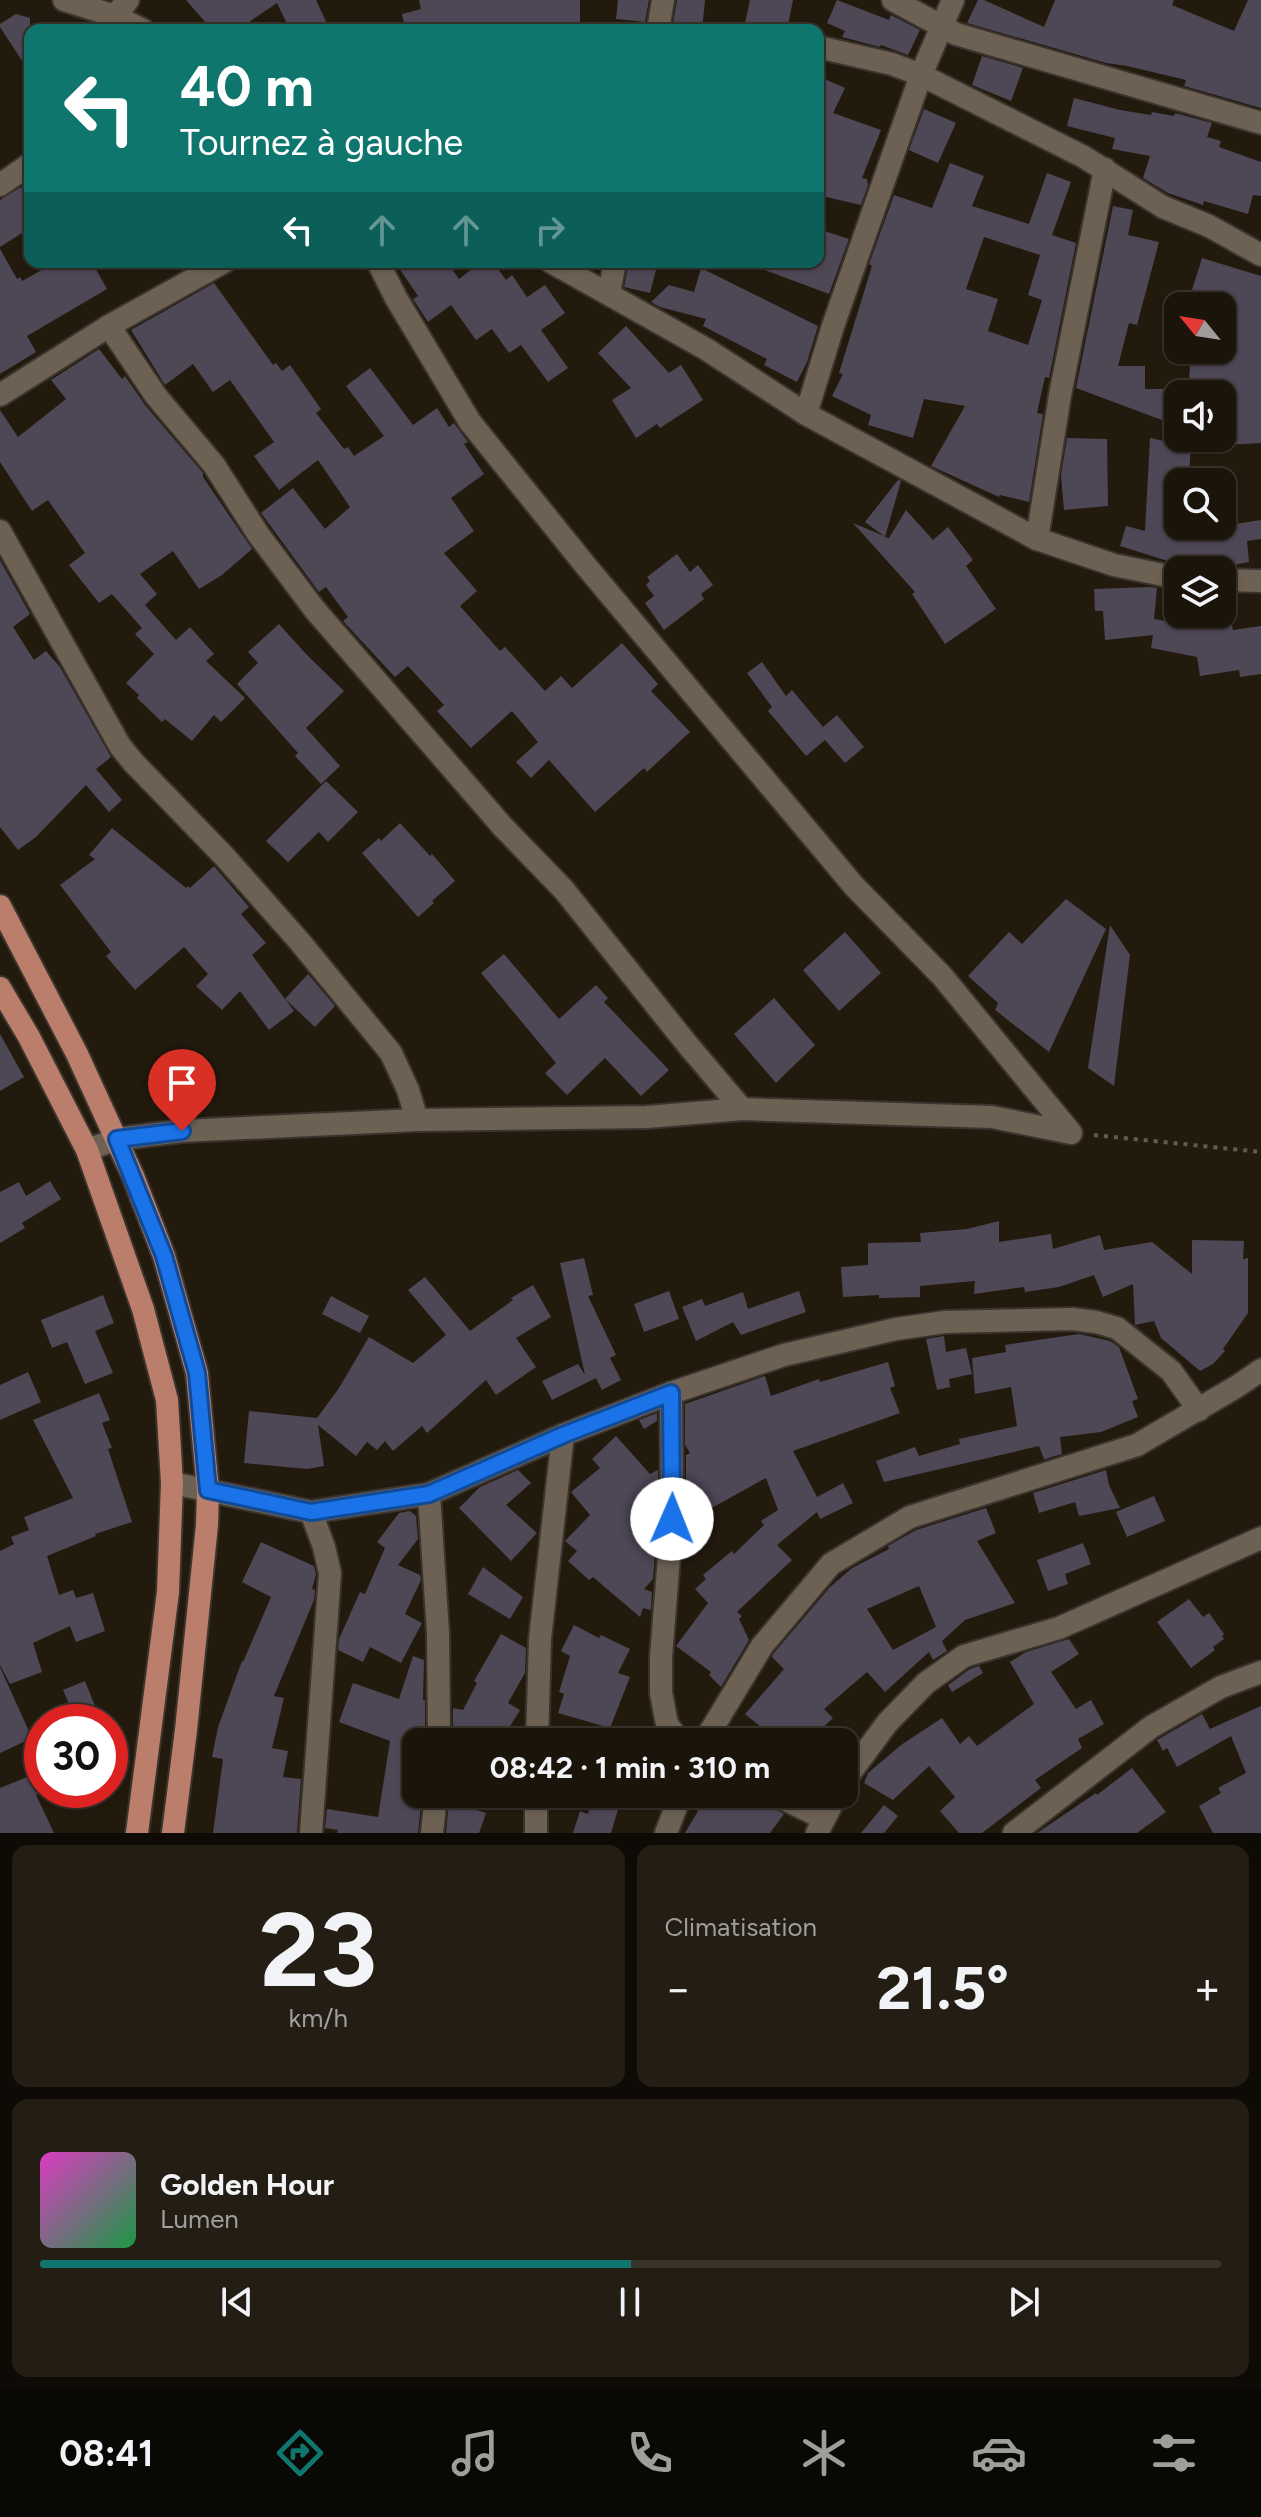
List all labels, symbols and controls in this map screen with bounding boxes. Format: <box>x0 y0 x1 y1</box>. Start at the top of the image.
text: 40 m <box>180 53 314 120</box>
icon: left <box>48 56 152 160</box>
text: Tournez à gauche <box>180 121 463 164</box>
icon: left <box>276 208 320 252</box>
icon: ahead <box>360 208 404 252</box>
icon: ahead <box>444 208 488 252</box>
icon: right <box>528 208 572 252</box>
north arrow <box>1164 292 1236 364</box>
map controls <box>1164 292 1236 628</box>
button: sound <box>1164 380 1236 452</box>
button: search <box>1164 468 1236 540</box>
button: layers <box>1164 556 1236 628</box>
pin <box>148 1049 216 1131</box>
icon: arrive <box>160 1061 204 1105</box>
position arrow <box>630 1477 714 1561</box>
speed limit sign: 30 <box>24 1704 128 1808</box>
text: 08:42 · 1 min · 310 m <box>490 1749 770 1786</box>
text: 23 <box>259 1887 377 2012</box>
text: Climatisation <box>665 1911 817 1943</box>
text: 21.5° <box>877 1952 1009 2024</box>
text: − <box>665 1962 692 2015</box>
text: + <box>1194 1962 1221 2015</box>
text: km/h <box>289 2002 348 2034</box>
text: Golden Hour <box>160 2166 334 2203</box>
text: Lumen <box>160 2203 239 2235</box>
icon: previous <box>215 2280 259 2324</box>
icon: pause <box>608 2280 652 2324</box>
icon: next <box>1002 2280 1046 2324</box>
icon: directions <box>272 2425 328 2481</box>
icon: music <box>447 2425 503 2481</box>
icon: phone <box>622 2425 678 2481</box>
icon: climate <box>796 2425 852 2481</box>
icon: car <box>971 2425 1027 2481</box>
icon: filters <box>1146 2425 1202 2481</box>
text: 08:41 <box>59 2432 154 2475</box>

